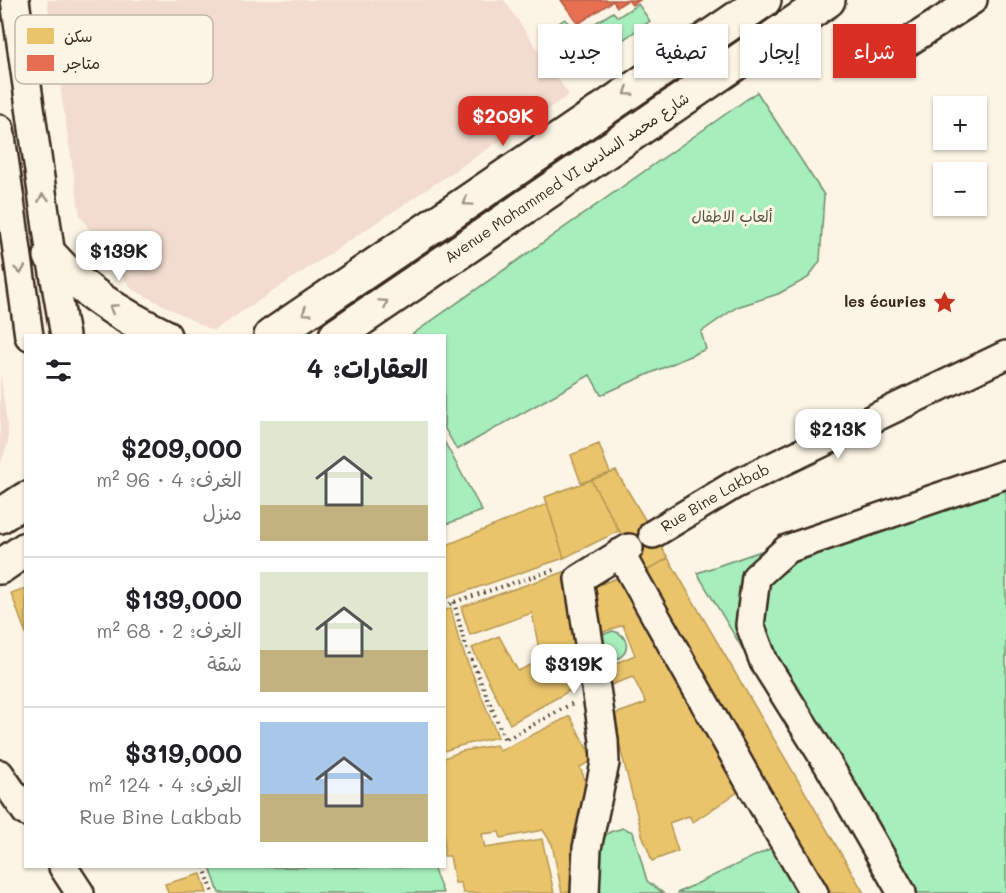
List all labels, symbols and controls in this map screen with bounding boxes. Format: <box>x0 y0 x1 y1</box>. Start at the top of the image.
legend <box>15 15 213 84</box>
chip: جديد <box>538 24 622 78</box>
chip: تصفية <box>634 24 728 78</box>
chip: إيجار <box>740 24 821 78</box>
chip: شراء <box>833 24 916 78</box>
text: سكن <box>64 25 93 46</box>
text: متاجر <box>62 52 100 73</box>
one-way arrow <box>624 85 635 96</box>
street label: Avenue Mohammed VI شارع محمد السادس <box>440 88 693 268</box>
pin: $209K <box>461 96 545 147</box>
map controls <box>933 96 987 216</box>
button: + <box>933 96 987 150</box>
text: $209K <box>472 102 534 128</box>
button: − <box>933 162 987 216</box>
one-way arrow <box>37 193 50 203</box>
one-way arrow <box>463 195 474 206</box>
park label: ألعاب الاطفال <box>692 206 773 226</box>
pin: $139K <box>77 231 161 282</box>
text: $139K <box>90 237 148 263</box>
one-way arrow <box>13 265 25 275</box>
place icon: les écuries <box>931 289 957 315</box>
place label: les écuries <box>844 291 926 311</box>
one-way arrow <box>378 299 389 310</box>
one-way arrow <box>109 304 119 316</box>
one-way arrow <box>302 305 313 316</box>
text: العقارات: 4 <box>307 351 428 385</box>
icon: filters <box>42 354 75 387</box>
pin: $213K <box>796 409 880 460</box>
text: $213K <box>809 415 867 441</box>
text: $209,000 <box>121 431 242 465</box>
icon: home <box>308 445 380 517</box>
street label: Rue Bine Lakbab <box>657 459 772 536</box>
text: الغرف: 4 · 96 m² <box>96 466 242 492</box>
text: منزل <box>203 499 242 525</box>
text: $139,000 <box>125 582 242 616</box>
icon: home <box>308 596 380 668</box>
text: الغرف: 2 · 68 m² <box>97 617 242 643</box>
pin: $319K <box>532 644 616 695</box>
text: شقة <box>207 650 242 676</box>
text: $319K <box>545 650 603 676</box>
text: $319,000 <box>125 736 242 770</box>
icon: home <box>308 746 380 818</box>
text: الغرف: 4 · 124 m² <box>88 771 242 797</box>
text: Rue Bine Lakbab <box>80 803 242 829</box>

